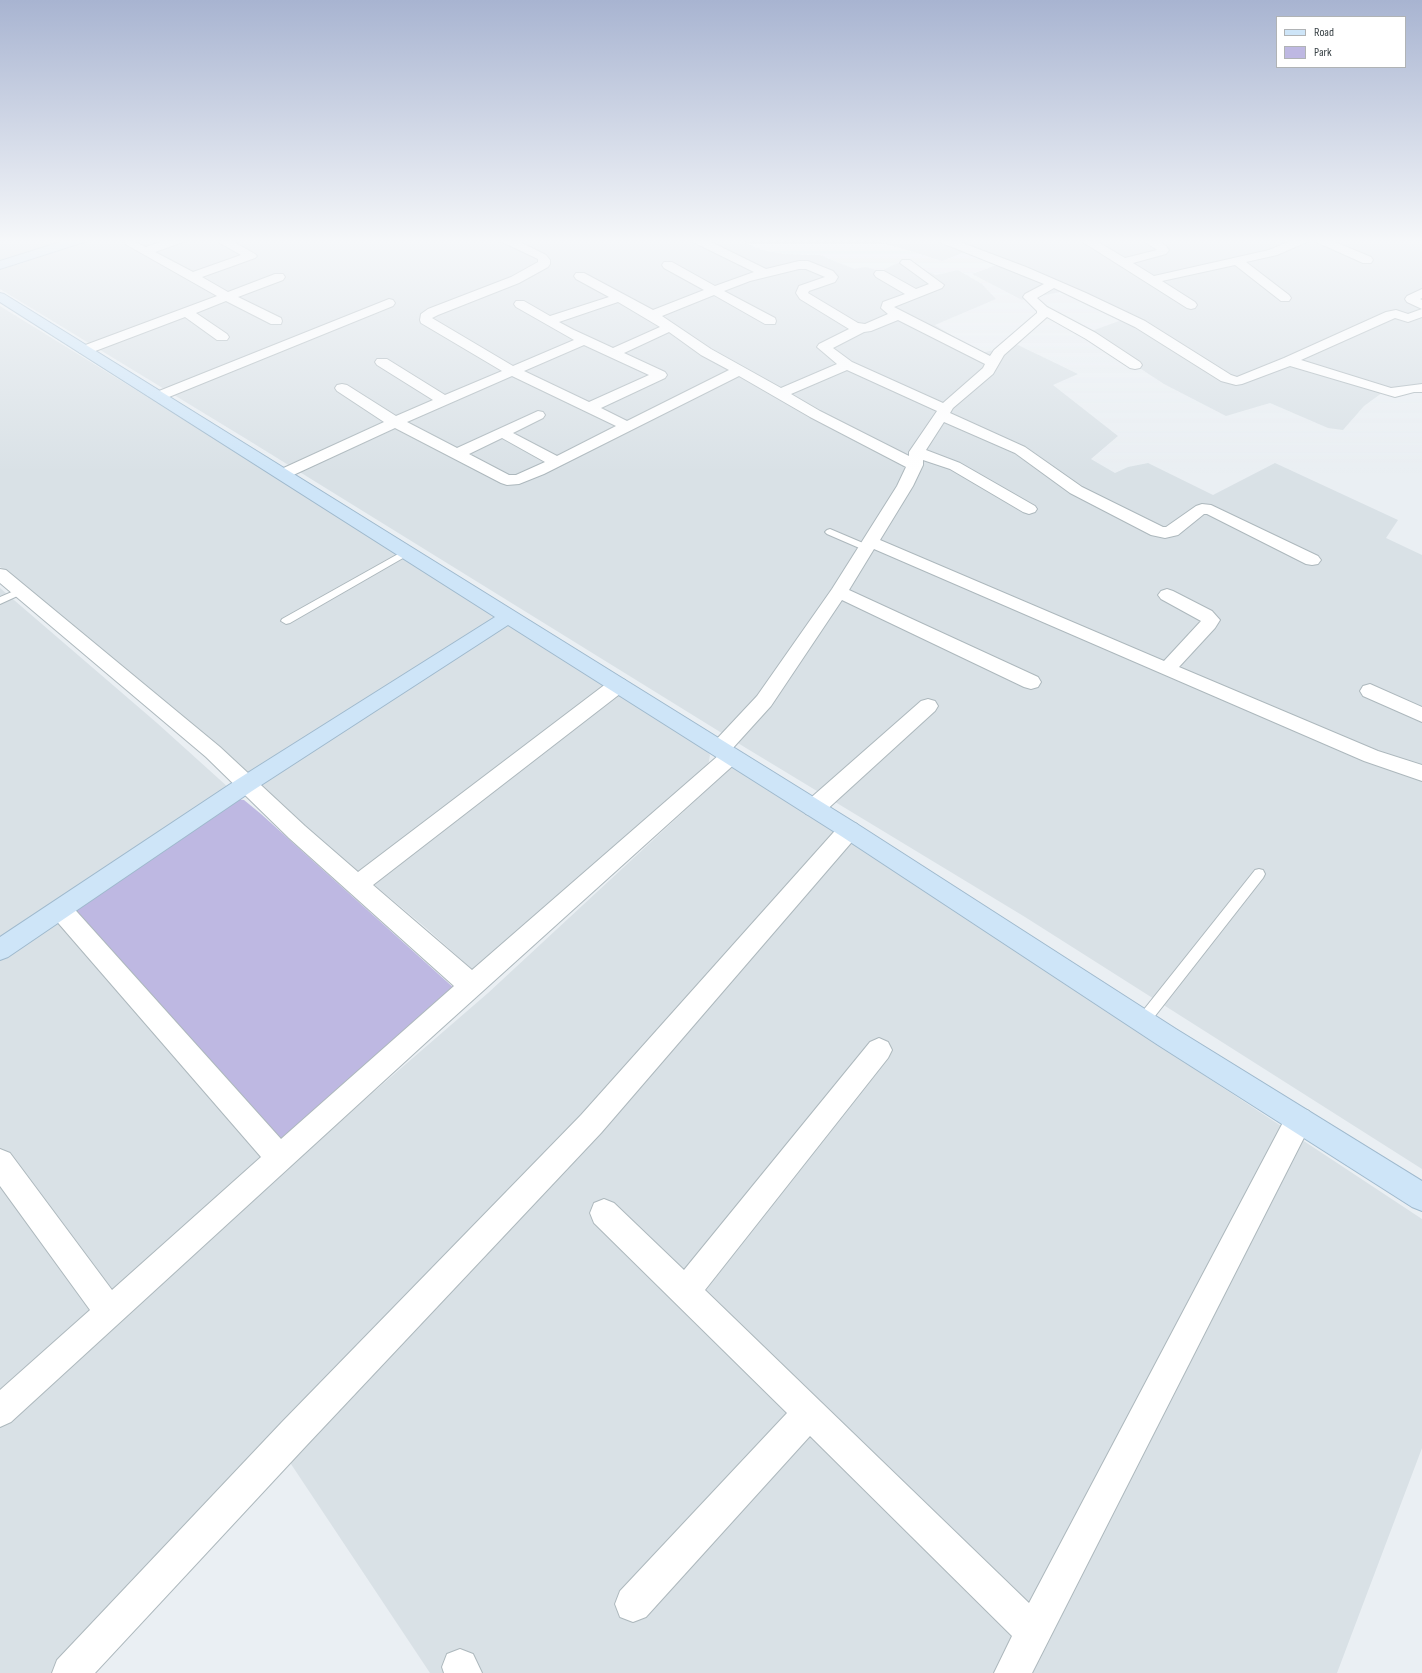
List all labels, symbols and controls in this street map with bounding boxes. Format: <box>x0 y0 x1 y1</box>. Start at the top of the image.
legend <box>1276 16 1406 68</box>
text: Road <box>1314 25 1334 40</box>
text: Park <box>1314 45 1332 60</box>

